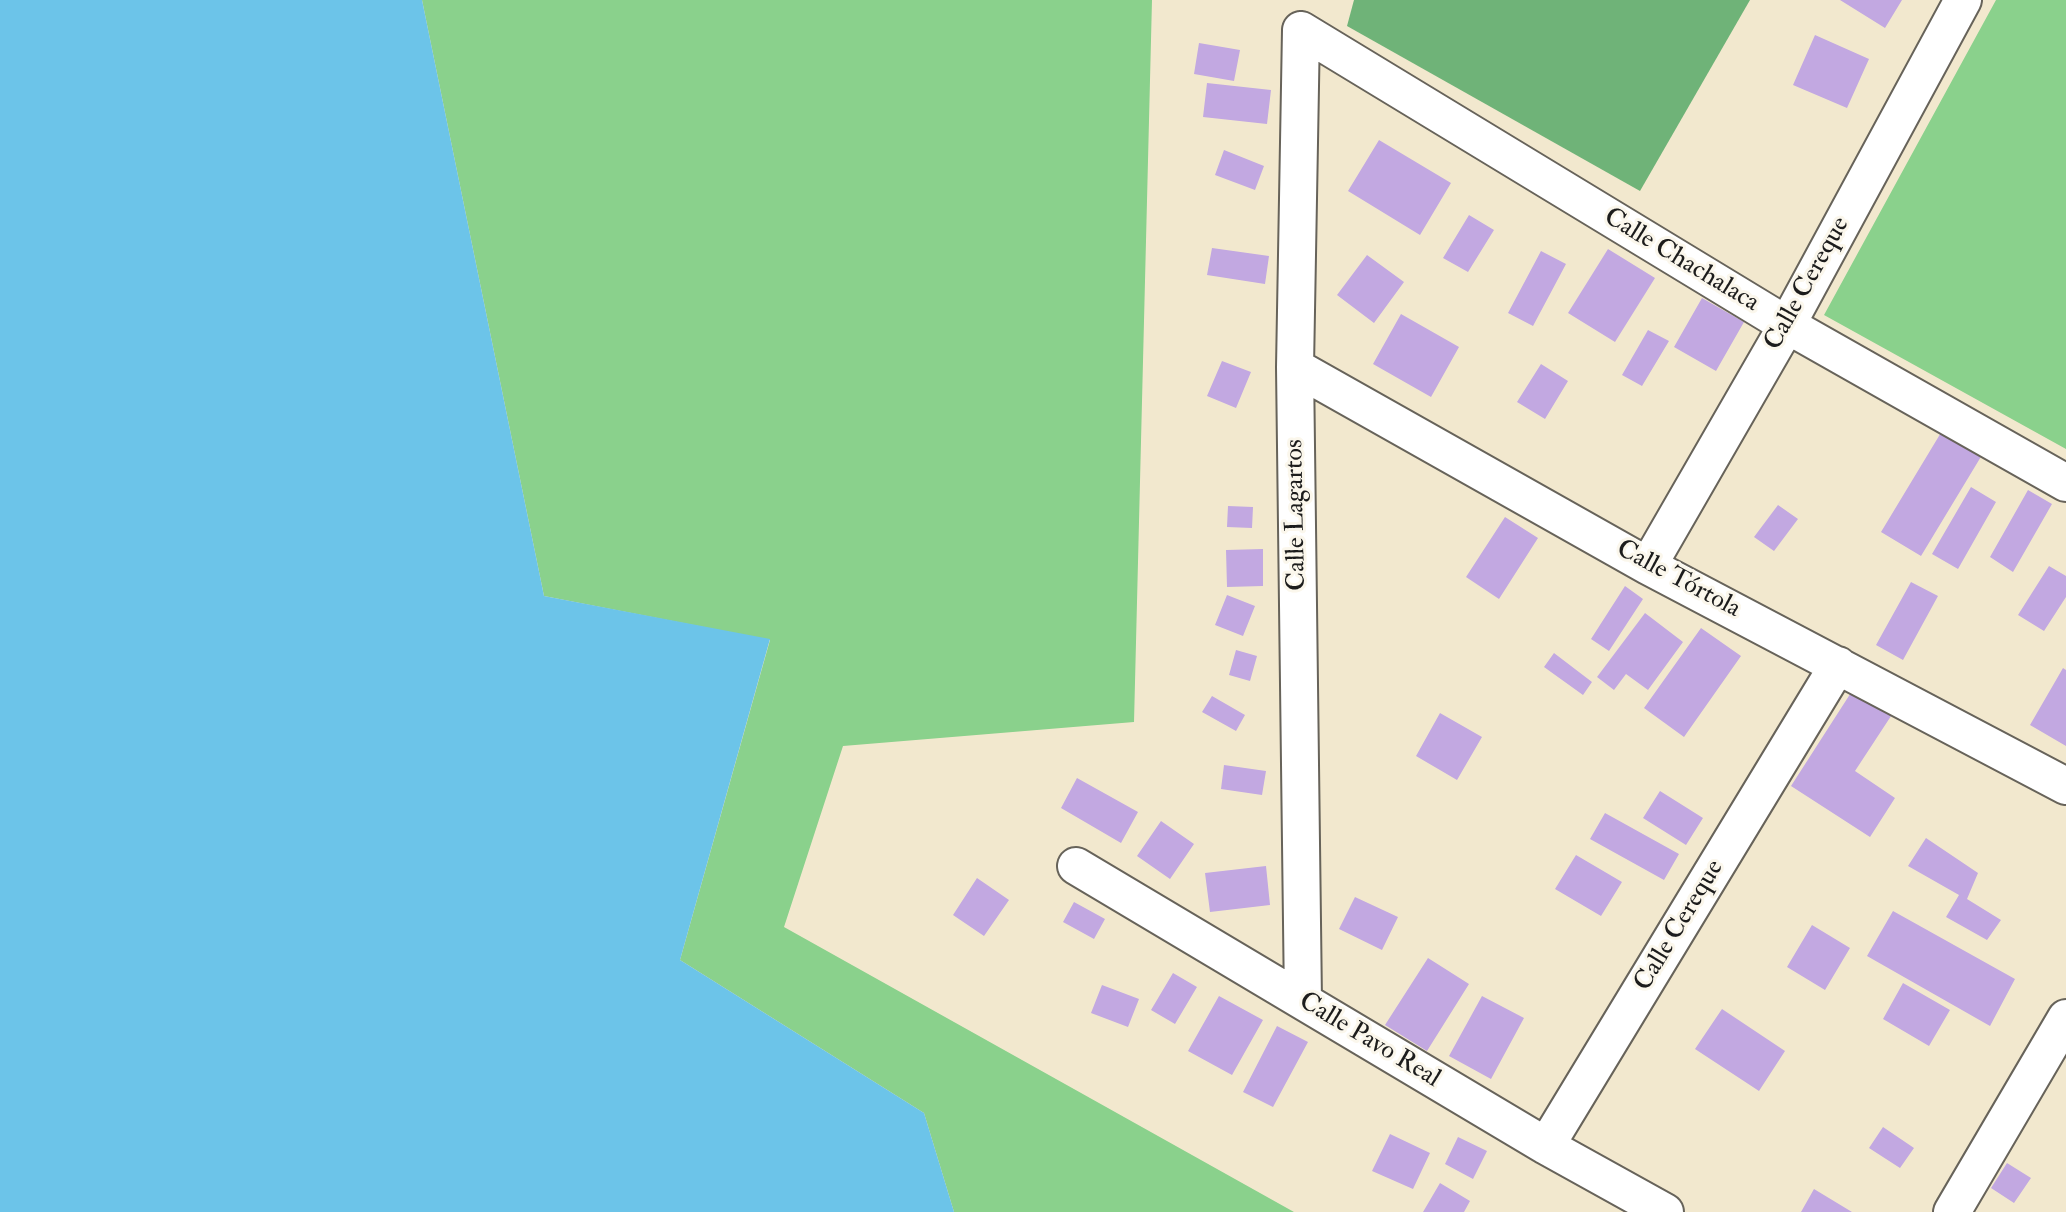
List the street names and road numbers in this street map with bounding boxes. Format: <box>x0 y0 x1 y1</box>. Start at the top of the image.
street label: Calle Chachalaca <box>1598 202 1764 320</box>
street label: Calle Cereque <box>1759 212 1857 356</box>
street label: Calle Lagartos <box>1280 439 1314 591</box>
street label: Calle Tórtola <box>1611 534 1745 626</box>
street label: Calle Cereque <box>1629 855 1731 997</box>
street label: Calle Pavo Real <box>1293 987 1445 1095</box>

